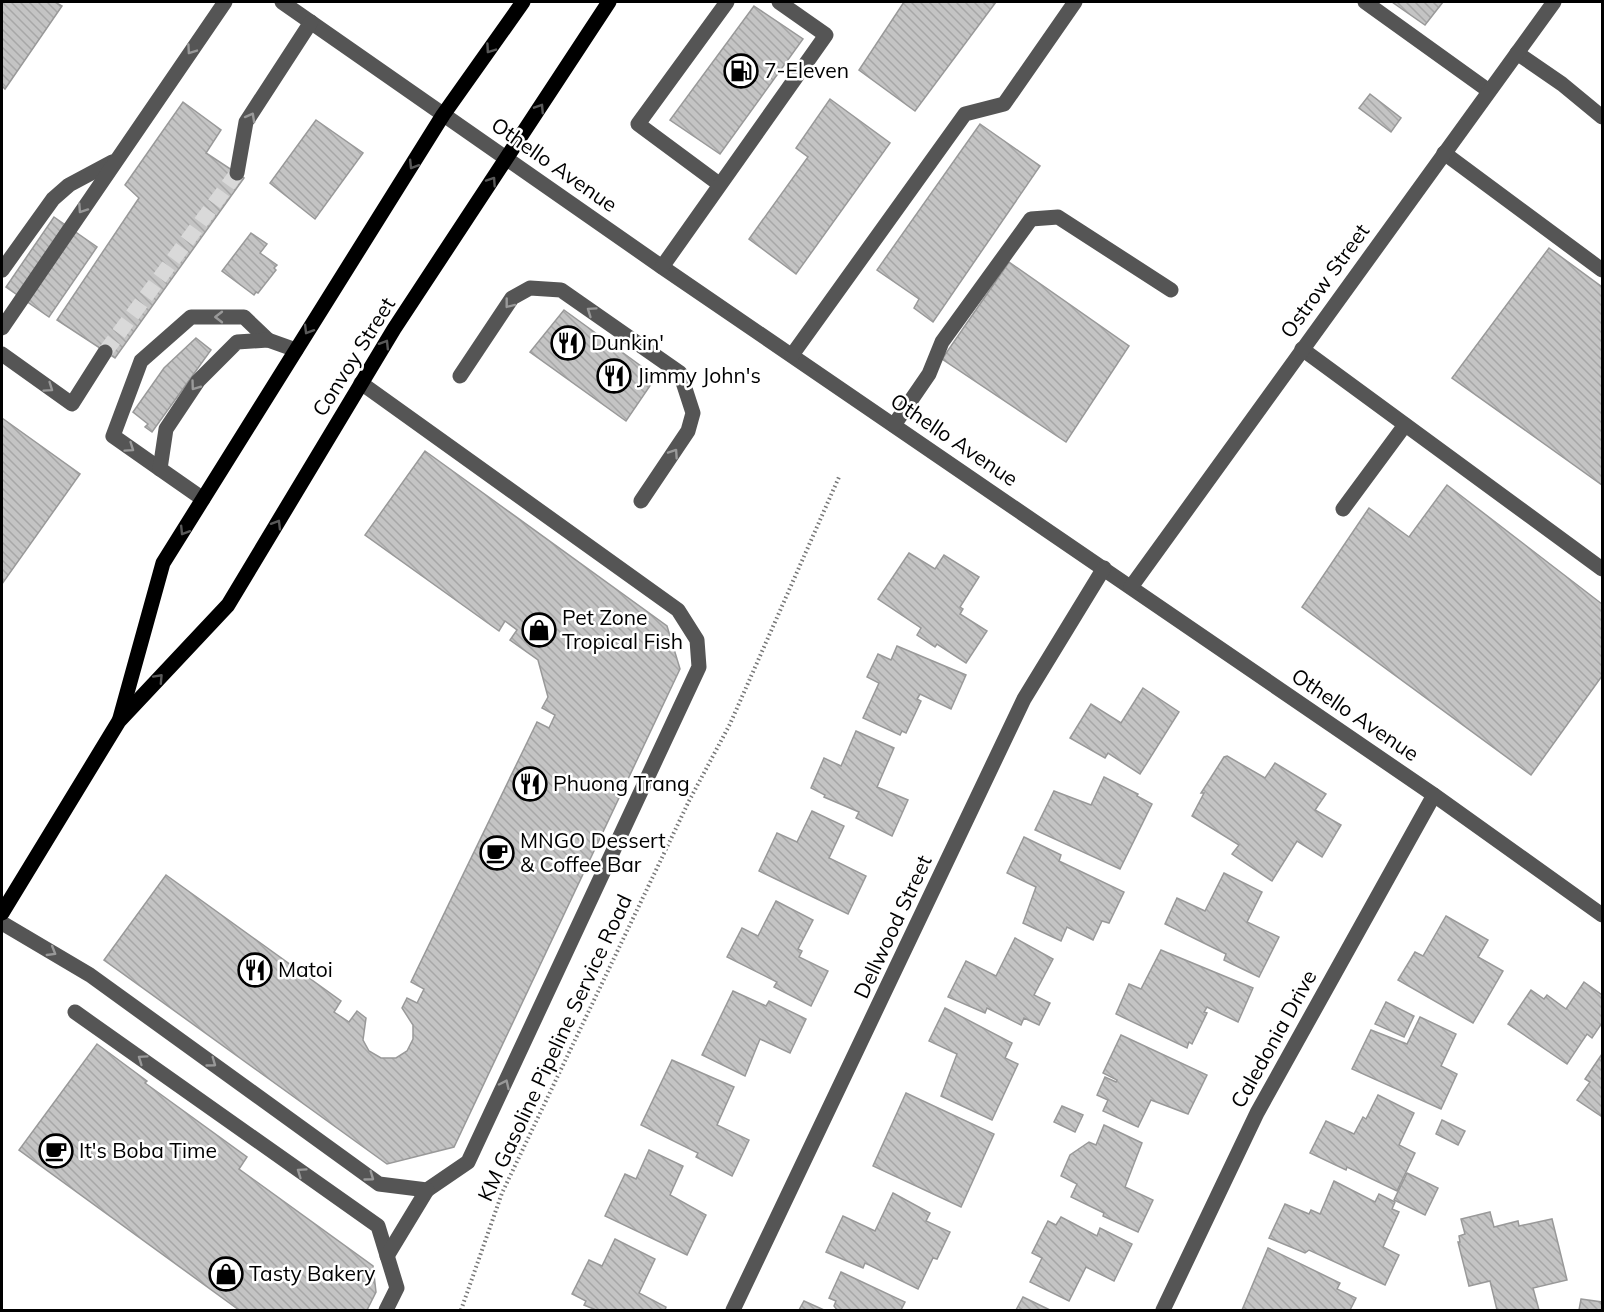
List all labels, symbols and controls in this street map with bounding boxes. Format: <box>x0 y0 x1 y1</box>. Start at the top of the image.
one-way arrow <box>187 43 198 54</box>
one-way arrow <box>486 43 497 54</box>
fuel station icon: 7-Eleven <box>723 53 759 89</box>
place label: 7-Eleven <box>764 57 849 83</box>
one-way arrow <box>533 104 544 115</box>
street label: Othello Avenue <box>487 111 623 217</box>
one-way arrow <box>243 112 255 123</box>
one-way arrow <box>408 159 420 169</box>
one-way arrow <box>485 177 496 188</box>
one-way arrow <box>77 203 89 213</box>
street label: Ostrow Street <box>1274 218 1374 343</box>
street label: Convoy Street <box>306 292 400 421</box>
one-way arrow <box>505 298 516 309</box>
one-way arrow <box>587 307 598 318</box>
one-way arrow <box>214 311 223 323</box>
one-way arrow <box>305 323 316 334</box>
restaurant icon: Dunkin' <box>550 325 586 361</box>
place label: Dunkin' <box>591 329 664 355</box>
one-way arrow <box>377 340 389 350</box>
restaurant icon: Jimmy John's <box>596 358 632 394</box>
place label: Jimmy John's <box>637 362 761 388</box>
one-way arrow <box>192 380 203 391</box>
one-way arrow <box>42 381 53 392</box>
street label: Othello Avenue <box>886 387 1023 491</box>
one-way arrow <box>123 441 134 452</box>
one-way arrow <box>666 449 678 459</box>
one-way arrow <box>269 520 281 530</box>
one-way arrow <box>179 525 191 535</box>
place label: Pet Zone Tropical Fish <box>562 604 683 654</box>
shop icon: Pet Zone Tropical Fish <box>521 612 557 648</box>
street label: Othello Avenue <box>1287 662 1424 766</box>
one-way arrow <box>152 675 163 685</box>
restaurant icon: Phuong Trang <box>512 766 548 802</box>
place label: Phuong Trang <box>553 770 690 796</box>
place label: MNGO Dessert & Coffee Bar <box>520 827 666 877</box>
cafe icon: MNGO Dessert & Coffee Bar <box>479 835 515 871</box>
street label: Dellwood Street <box>847 851 937 1002</box>
street label: KM Gasoline Pipeline Service Road <box>471 890 637 1205</box>
one-way arrow <box>46 945 56 957</box>
restaurant icon: Matoi <box>237 952 273 988</box>
place label: Matoi <box>278 956 333 982</box>
street label: Caledonia Drive <box>1224 965 1322 1112</box>
one-way arrow <box>137 1055 148 1066</box>
one-way arrow <box>206 1056 217 1067</box>
one-way arrow <box>497 1080 509 1091</box>
cafe icon: It's Boba Time <box>38 1133 74 1169</box>
place label: It's Boba Time <box>79 1137 217 1163</box>
one-way arrow <box>296 1168 307 1179</box>
one-way arrow <box>364 1170 375 1181</box>
shop icon: Tasty Bakery <box>208 1256 244 1292</box>
place label: Tasty Bakery <box>249 1260 375 1286</box>

